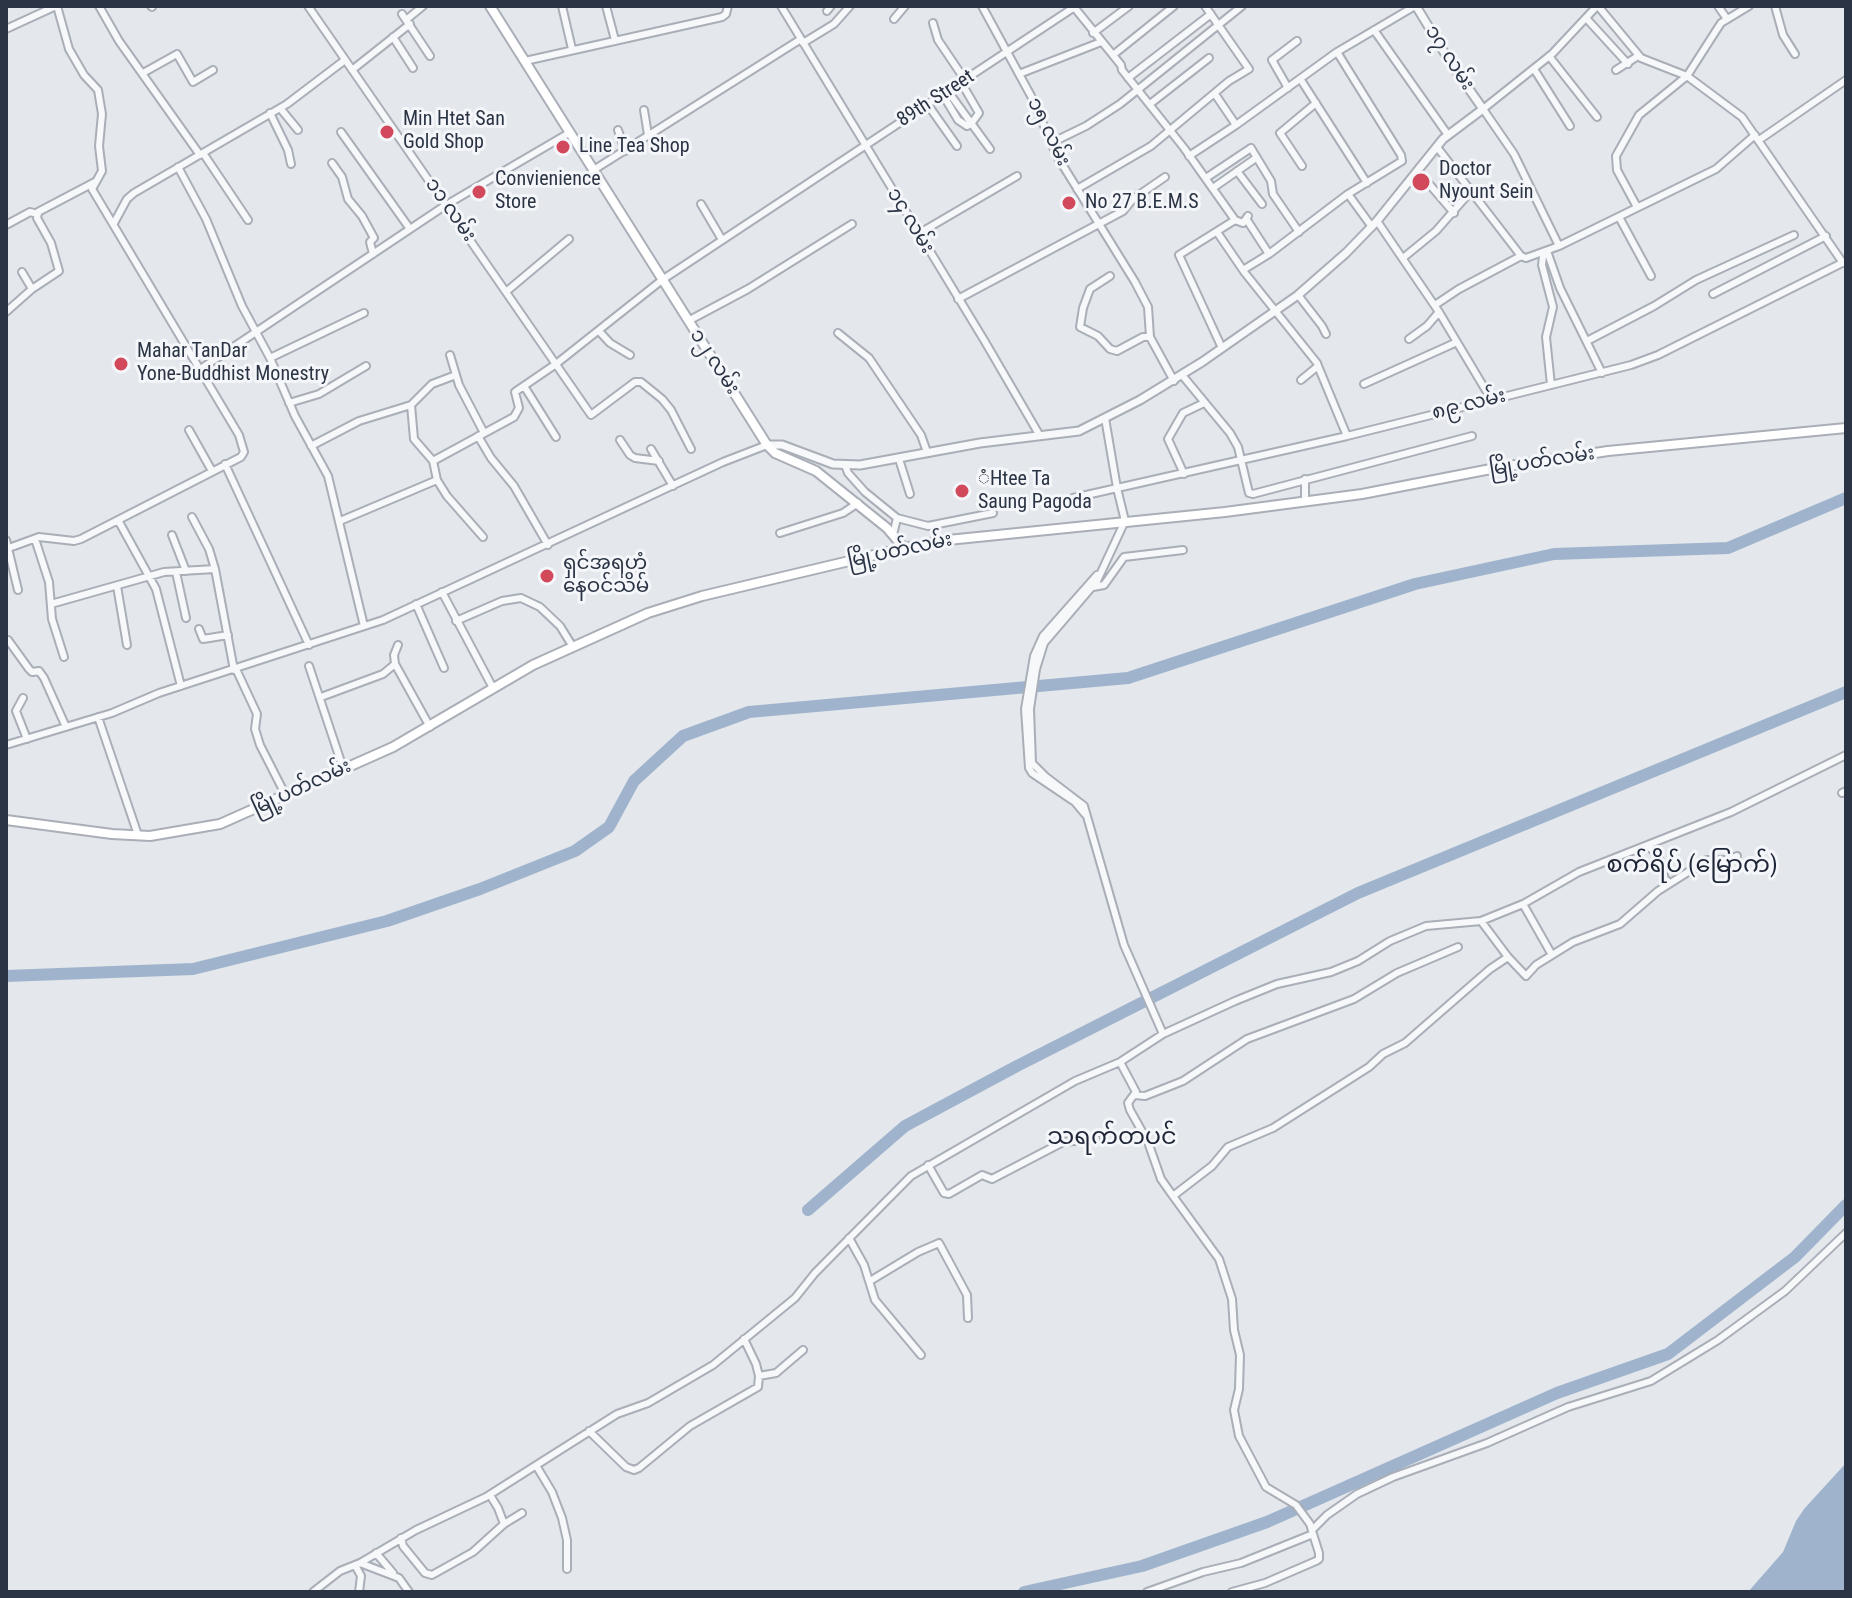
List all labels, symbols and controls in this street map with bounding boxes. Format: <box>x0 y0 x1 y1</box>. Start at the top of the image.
street label: ၁၇ လမ်း <box>1419 21 1479 95</box>
street label: 89th Street <box>893 65 979 133</box>
street label: ၁၅ လမ်း <box>1021 94 1075 170</box>
place label: Min Htet San Gold Shop <box>403 108 505 155</box>
marker: Min Htet San Gold Shop <box>378 123 396 141</box>
place label: Line Tea Shop <box>579 135 690 159</box>
marker: Line Tea Shop <box>554 138 572 156</box>
place label: Doctor Nyount Sein <box>1439 158 1534 205</box>
place label: Convienience Store <box>495 168 601 215</box>
marker: Doctor Nyount Sein <box>1410 171 1432 193</box>
street label: ၁၁ လမ်း <box>419 173 481 247</box>
marker: Convienience Store <box>470 183 488 201</box>
street label: ၁၄ လမ်း <box>881 184 939 258</box>
place label: No 27 B.E.M.S <box>1085 191 1199 215</box>
marker: No 27 B.E.M.S <box>1060 194 1078 212</box>
street label: ၁၂ လမ်း <box>684 325 744 399</box>
place label: Mahar TanDar Yone-Buddhist Monestry <box>137 340 329 387</box>
marker: Mahar TanDar Yone-Buddhist Monestry <box>112 355 130 373</box>
street label: ၈၉ လမ်း <box>1430 384 1508 426</box>
street label: မြို့ပတ်လမ်း <box>1488 442 1596 482</box>
place label: ံHtee Ta Saung Pagoda <box>978 468 1092 515</box>
marker: ံHtee Ta Saung Pagoda <box>953 482 971 500</box>
street label: မြို့ပတ်လမ်း <box>845 528 955 574</box>
place label: ရှင်အရဟံ နေဝင်သိမ် <box>563 552 649 599</box>
marker: ရှင်အရဟံ နေဝင်သိမ် <box>538 567 556 585</box>
street label: မြို့ပတ်လမ်း <box>249 755 355 821</box>
district label: စက်ရိပ် (မြောက်) <box>1606 852 1778 880</box>
district label: သရက်တပင် <box>1047 1124 1177 1152</box>

